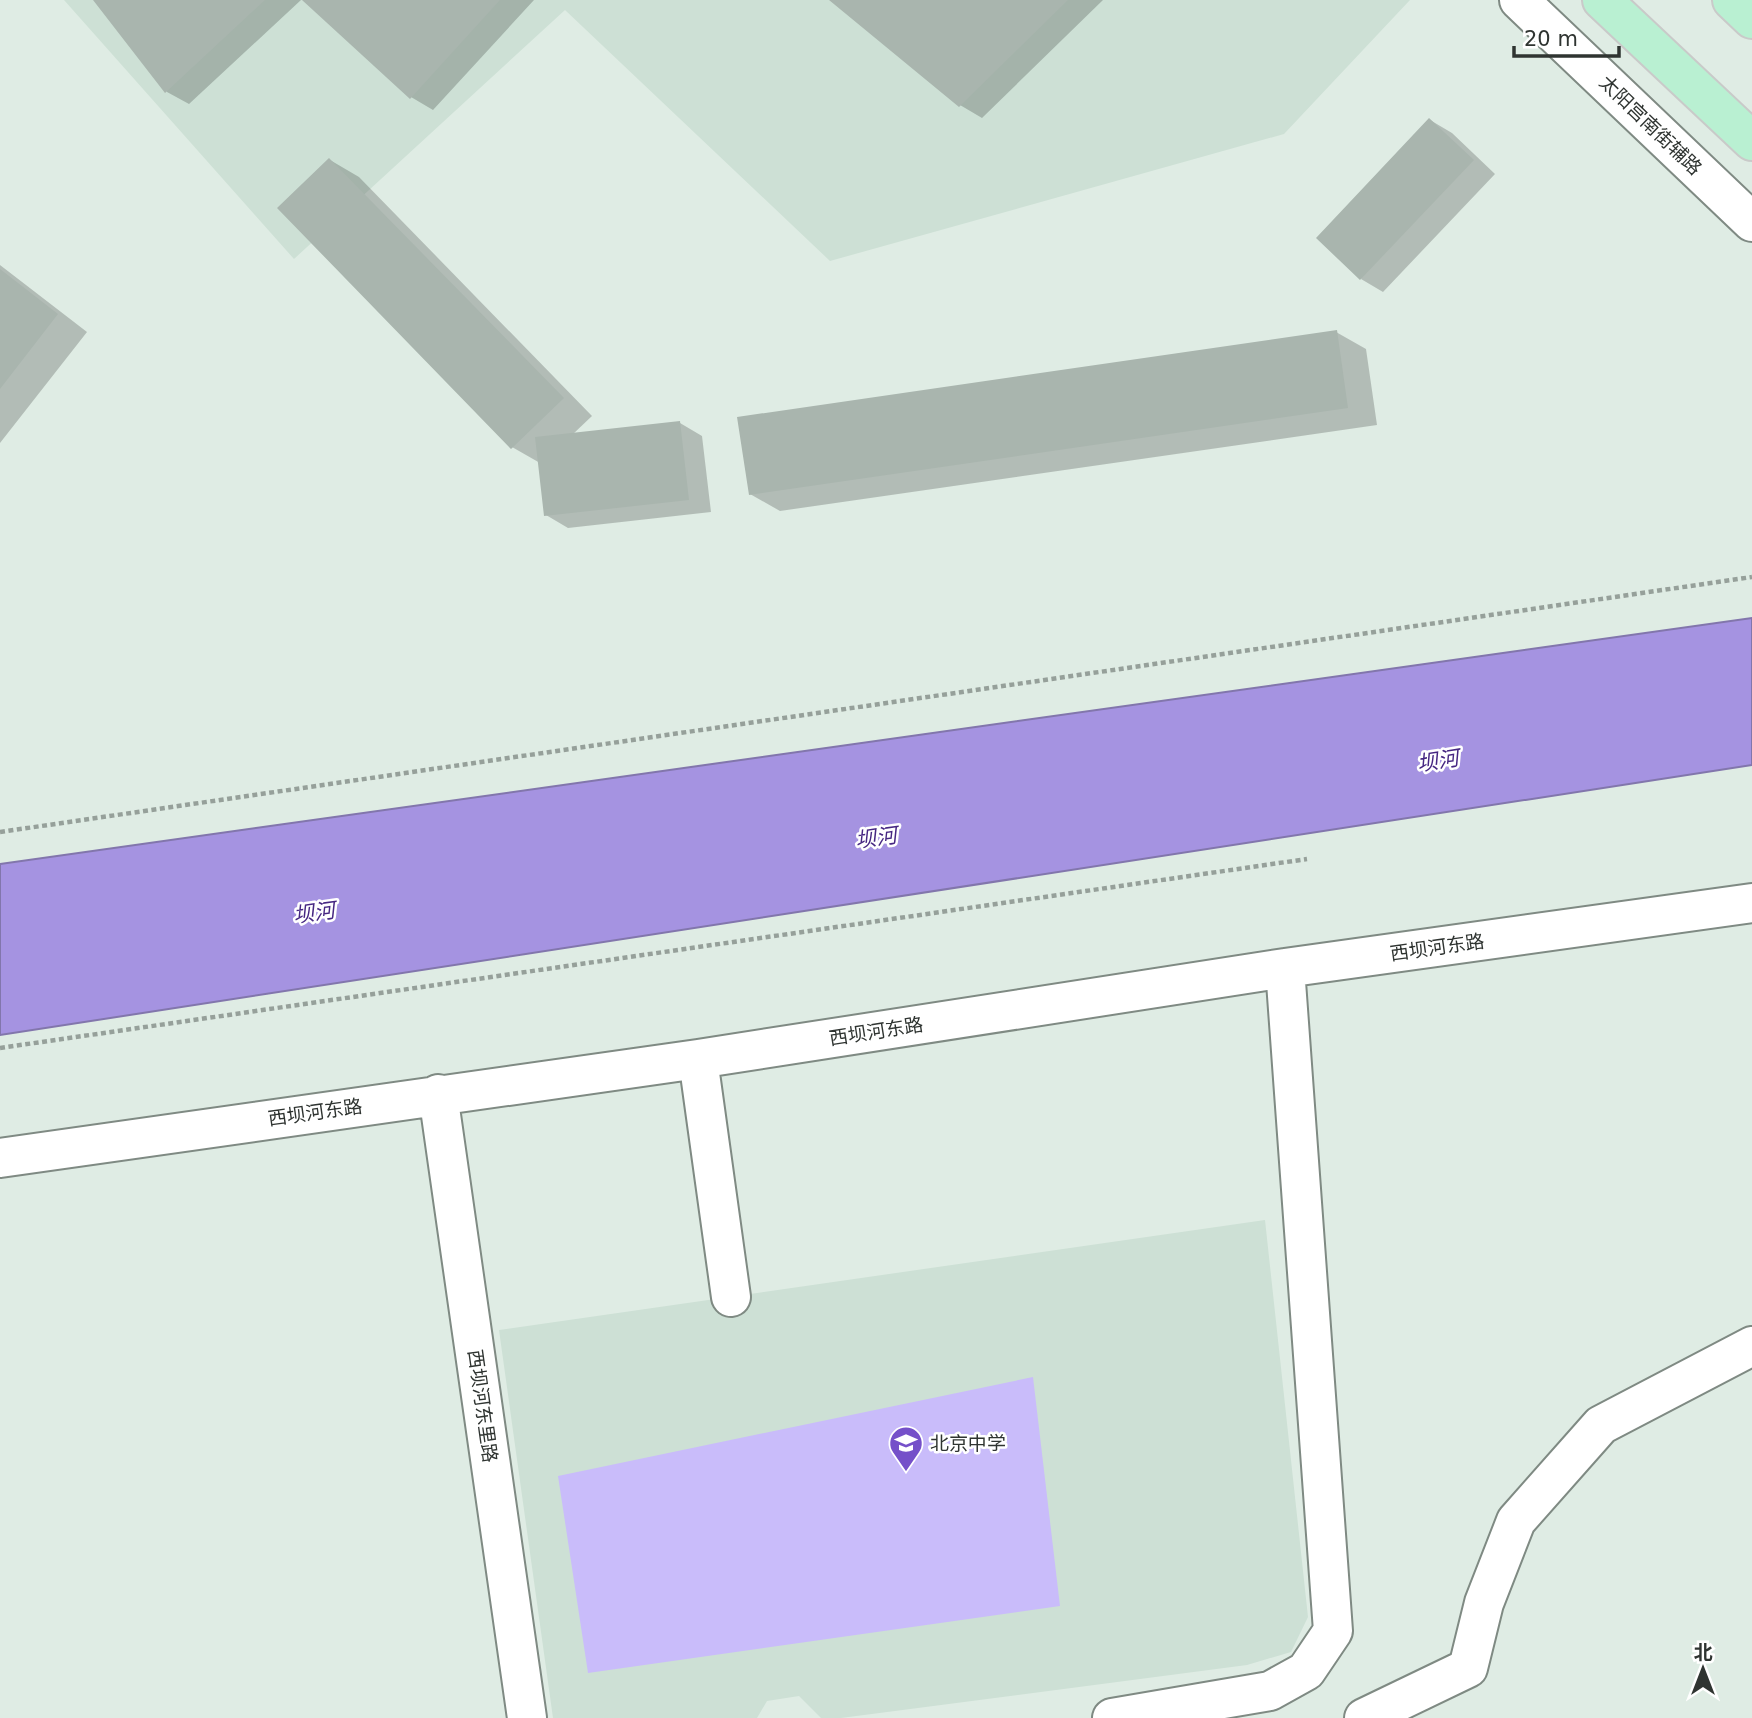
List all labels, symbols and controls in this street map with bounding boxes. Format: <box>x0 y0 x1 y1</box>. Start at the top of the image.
scale bar <box>1514 14 1619 58</box>
text: 20 m <box>1524 27 1578 51</box>
street label: 太阳宫南街辅路 <box>1596 71 1706 179</box>
water label: 坝河 <box>1415 745 1465 776</box>
water label: 坝河 <box>854 823 902 853</box>
water label: 坝河 <box>292 898 340 928</box>
street label: 西坝河东路 <box>1388 929 1486 965</box>
street label: 西坝河东路 <box>827 1013 925 1049</box>
street label: 西坝河东路 <box>266 1094 364 1130</box>
street label: 西坝河东里路 <box>464 1348 502 1464</box>
school or university icon: 北京中学 <box>887 1424 925 1473</box>
place label: 北京中学 <box>930 1432 1006 1454</box>
north arrow <box>1668 1634 1738 1704</box>
text: 北 <box>1693 1641 1713 1663</box>

